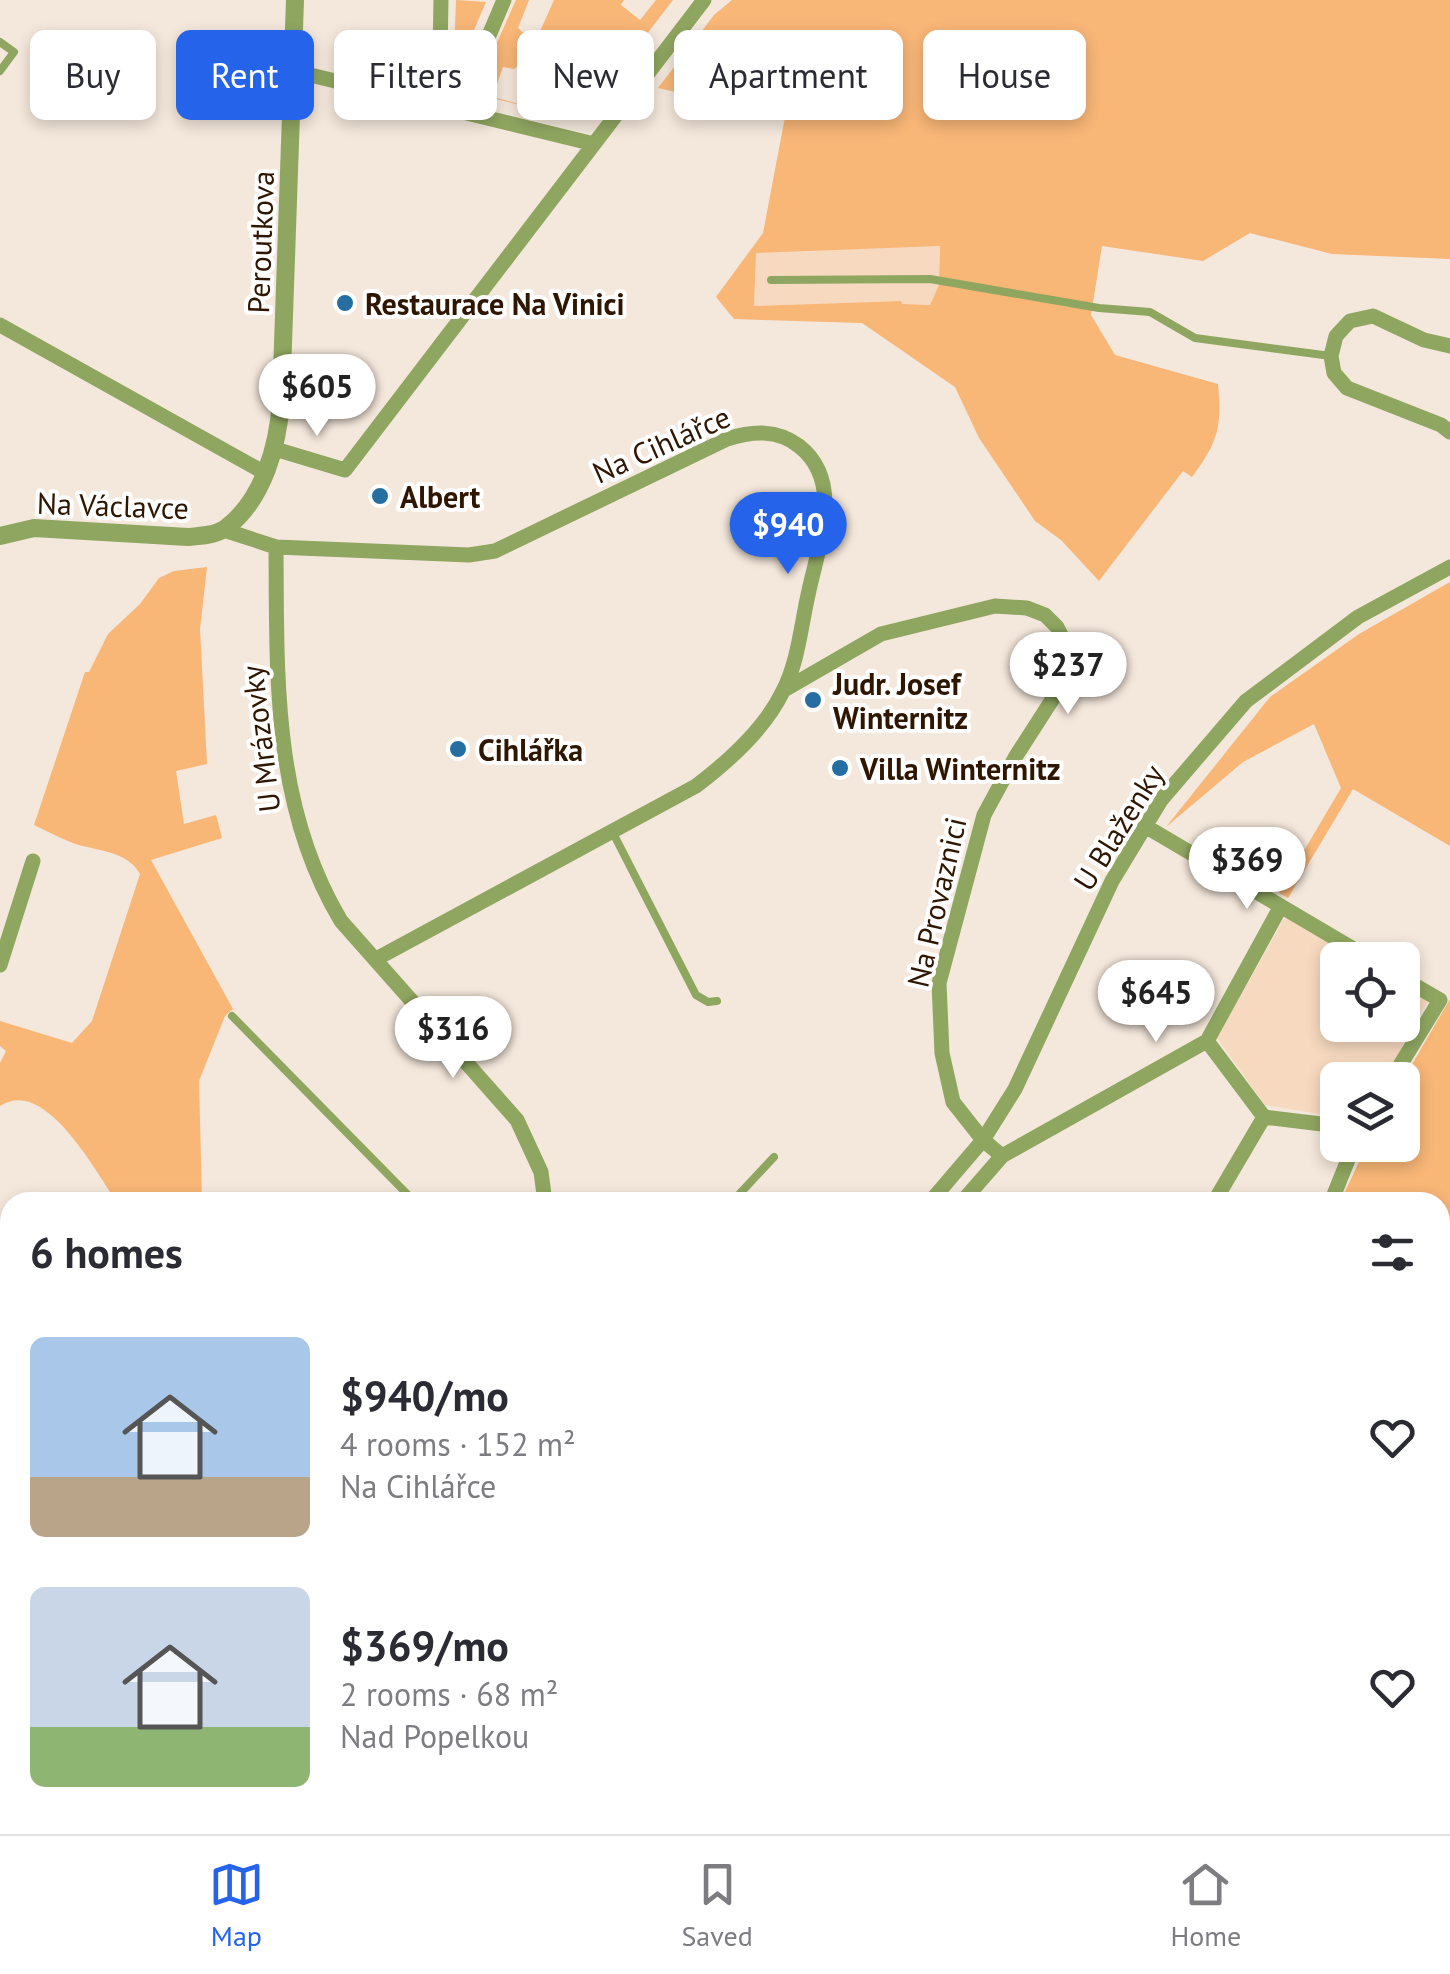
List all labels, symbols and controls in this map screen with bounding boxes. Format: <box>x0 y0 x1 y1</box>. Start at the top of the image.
chip: Buy <box>30 30 156 120</box>
chip: Rent <box>176 30 314 120</box>
chip: Filters <box>334 30 497 120</box>
chip: New <box>517 30 654 120</box>
chip: Apartment <box>674 30 903 120</box>
chip: House <box>923 30 1086 120</box>
street label: Peroutkova <box>238 170 282 314</box>
place label: Restaurace Na Vinici <box>365 284 625 323</box>
marker: Restaurace Na Vinici <box>334 292 356 314</box>
pin: $605 <box>258 354 376 439</box>
text: $605 <box>281 365 353 407</box>
street label: Na Cihlářce <box>586 396 736 492</box>
place label: Albert <box>400 477 481 516</box>
street label: Na Václavce <box>36 483 190 527</box>
marker: Albert <box>369 485 391 507</box>
pin: $940 <box>729 492 847 577</box>
text: $940 <box>752 503 824 545</box>
pin: $237 <box>1009 632 1127 717</box>
text: $237 <box>1032 643 1104 685</box>
street label: U Mrázovky <box>232 663 288 815</box>
place label: Judr. Josef Winternitz <box>832 664 968 737</box>
marker: Judr. Josef Winternitz <box>802 689 824 711</box>
place label: Cihlářka <box>478 730 583 769</box>
marker: Cihlářka <box>447 738 469 760</box>
place label: Villa Winternitz <box>859 749 1061 788</box>
marker: Villa Winternitz <box>829 757 851 779</box>
street label: U Blaženky <box>1064 757 1172 897</box>
street label: Na Provaznici <box>897 813 975 991</box>
pin: $369 <box>1188 827 1306 912</box>
text: $369 <box>1211 838 1283 880</box>
map controls <box>1320 942 1420 1162</box>
button: locate <box>1320 942 1420 1042</box>
pin: $645 <box>1097 960 1215 1045</box>
text: $645 <box>1120 971 1192 1013</box>
pin: $316 <box>394 996 512 1081</box>
text: $316 <box>417 1007 489 1049</box>
button: layers <box>1320 1062 1420 1162</box>
text: 6 homes <box>30 1225 183 1280</box>
icon: filters <box>1365 1225 1420 1280</box>
text: $940/mo <box>340 1368 509 1423</box>
icon: home <box>110 1377 230 1497</box>
icon: heart <box>1365 1410 1420 1465</box>
text: 4 rooms · 152 m² <box>340 1423 576 1465</box>
text: Na Cihlářce <box>340 1465 496 1507</box>
text: $369/mo <box>340 1618 509 1673</box>
icon: home <box>110 1627 230 1747</box>
icon: heart <box>1365 1660 1420 1715</box>
text: 2 rooms · 68 m² <box>340 1673 558 1715</box>
text: Nad Popelkou <box>340 1715 529 1757</box>
tab: Map <box>209 1857 264 1954</box>
tab: Saved <box>681 1857 753 1954</box>
tab: Home <box>1170 1857 1241 1954</box>

